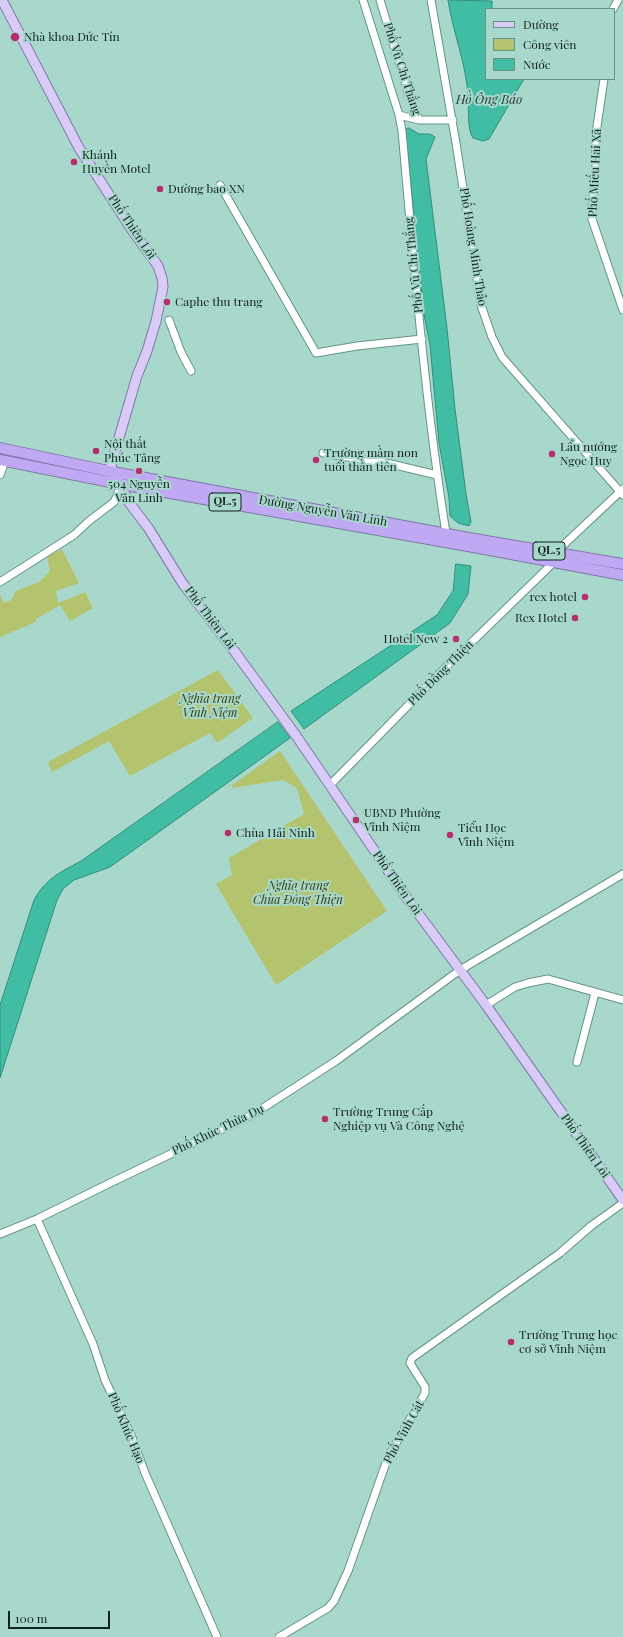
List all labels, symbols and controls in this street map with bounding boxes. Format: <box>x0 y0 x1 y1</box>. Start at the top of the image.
legend <box>485 8 615 80</box>
text: Đường <box>523 16 559 32</box>
street label: Phố Vũ Chi Thắng <box>380 21 424 117</box>
place label: Nhà khoa Đức Tín <box>24 30 120 44</box>
marker: Nhà khoa Đức Tín <box>9 31 21 43</box>
text: Công viên <box>523 36 577 52</box>
text: Nước <box>523 56 551 72</box>
water label: Hồ Ông Báo <box>456 92 522 108</box>
street label: Phố Miếu Hai Xã <box>585 128 605 218</box>
place label: Khánh Huyền Motel <box>82 148 151 176</box>
marker: Khánh Huyền Motel <box>69 157 79 167</box>
place label: Đường bao XN <box>168 182 245 196</box>
marker: Đường bao XN <box>155 184 165 194</box>
street label: Phố Hoàng Minh Thảo <box>457 187 489 307</box>
street label: Phố Thiên Lôi <box>105 192 159 262</box>
street label: Phố Vũ Chí Thắng <box>402 216 426 314</box>
place label: Caphe thu trang <box>175 295 263 309</box>
marker: Caphe thu trang <box>162 297 172 307</box>
place label: Nội thất Phúc Tăng <box>104 437 160 465</box>
place label: Lẩu nướng Ngọc Huy <box>560 440 617 468</box>
marker: Nội thất Phúc Tăng <box>91 446 101 456</box>
place label: Trường mầm non tuổi thần tiên <box>324 446 418 474</box>
marker: Lẩu nướng Ngọc Huy <box>547 449 557 459</box>
marker: Trường mầm non tuổi thần tiên <box>311 455 321 465</box>
marker: 504 Nguyễn Văn Linh <box>134 466 144 476</box>
place label: 504 Nguyễn Văn Linh <box>108 477 170 505</box>
road number: QL.5 <box>209 493 241 511</box>
street label: Đường Nguyễn Văn Linh <box>258 493 388 529</box>
road number: QL.5 <box>533 542 565 560</box>
street label: Phố Thiên Lôi <box>182 584 238 652</box>
place label: rex hotel <box>529 590 577 604</box>
marker: rex hotel <box>580 592 590 602</box>
place label: Rex Hotel <box>515 611 567 625</box>
marker: Rex Hotel <box>570 613 580 623</box>
place label: Hotel New 2 <box>384 632 448 646</box>
marker: Hotel New 2 <box>451 634 461 644</box>
street label: Phố Đồng Thiện <box>405 637 477 709</box>
park label: Nghĩa trang Vĩnh Niệm <box>180 692 240 720</box>
place label: UBND Phường Vĩnh Niệm <box>364 806 441 834</box>
marker: UBND Phường Vĩnh Niệm <box>351 815 361 825</box>
place label: Tiểu Học Vĩnh Niệm <box>458 821 515 849</box>
place label: Chùa Hải Ninh <box>236 826 315 840</box>
marker: Chùa Hải Ninh <box>223 828 233 838</box>
marker: Tiểu Học Vĩnh Niệm <box>445 830 455 840</box>
street label: Phố Thiên Lôi <box>370 848 424 918</box>
park label: Nghĩa trang Chùa Đồng Thiện <box>253 879 343 907</box>
street label: Phố Khúc Thừa Dụ <box>170 1102 266 1158</box>
place label: Trường Trung Cấp Nghiệp vụ Và Công Nghệ <box>333 1105 465 1133</box>
street label: Phố Thiên Lôi <box>558 1111 612 1181</box>
marker: Trường Trung Cấp Nghiệp vụ Và Công Nghệ <box>320 1114 330 1124</box>
place label: Trường Trung học cơ sở Vĩnh Niệm <box>519 1328 617 1356</box>
marker: Trường Trung học cơ sở Vĩnh Niệm <box>506 1337 516 1347</box>
street label: Phố Khúc Hạo <box>105 1390 147 1466</box>
street label: Phố Vĩnh Cát <box>381 1398 427 1466</box>
scale bar <box>10 1603 112 1629</box>
text: 100 m <box>15 1610 47 1626</box>

